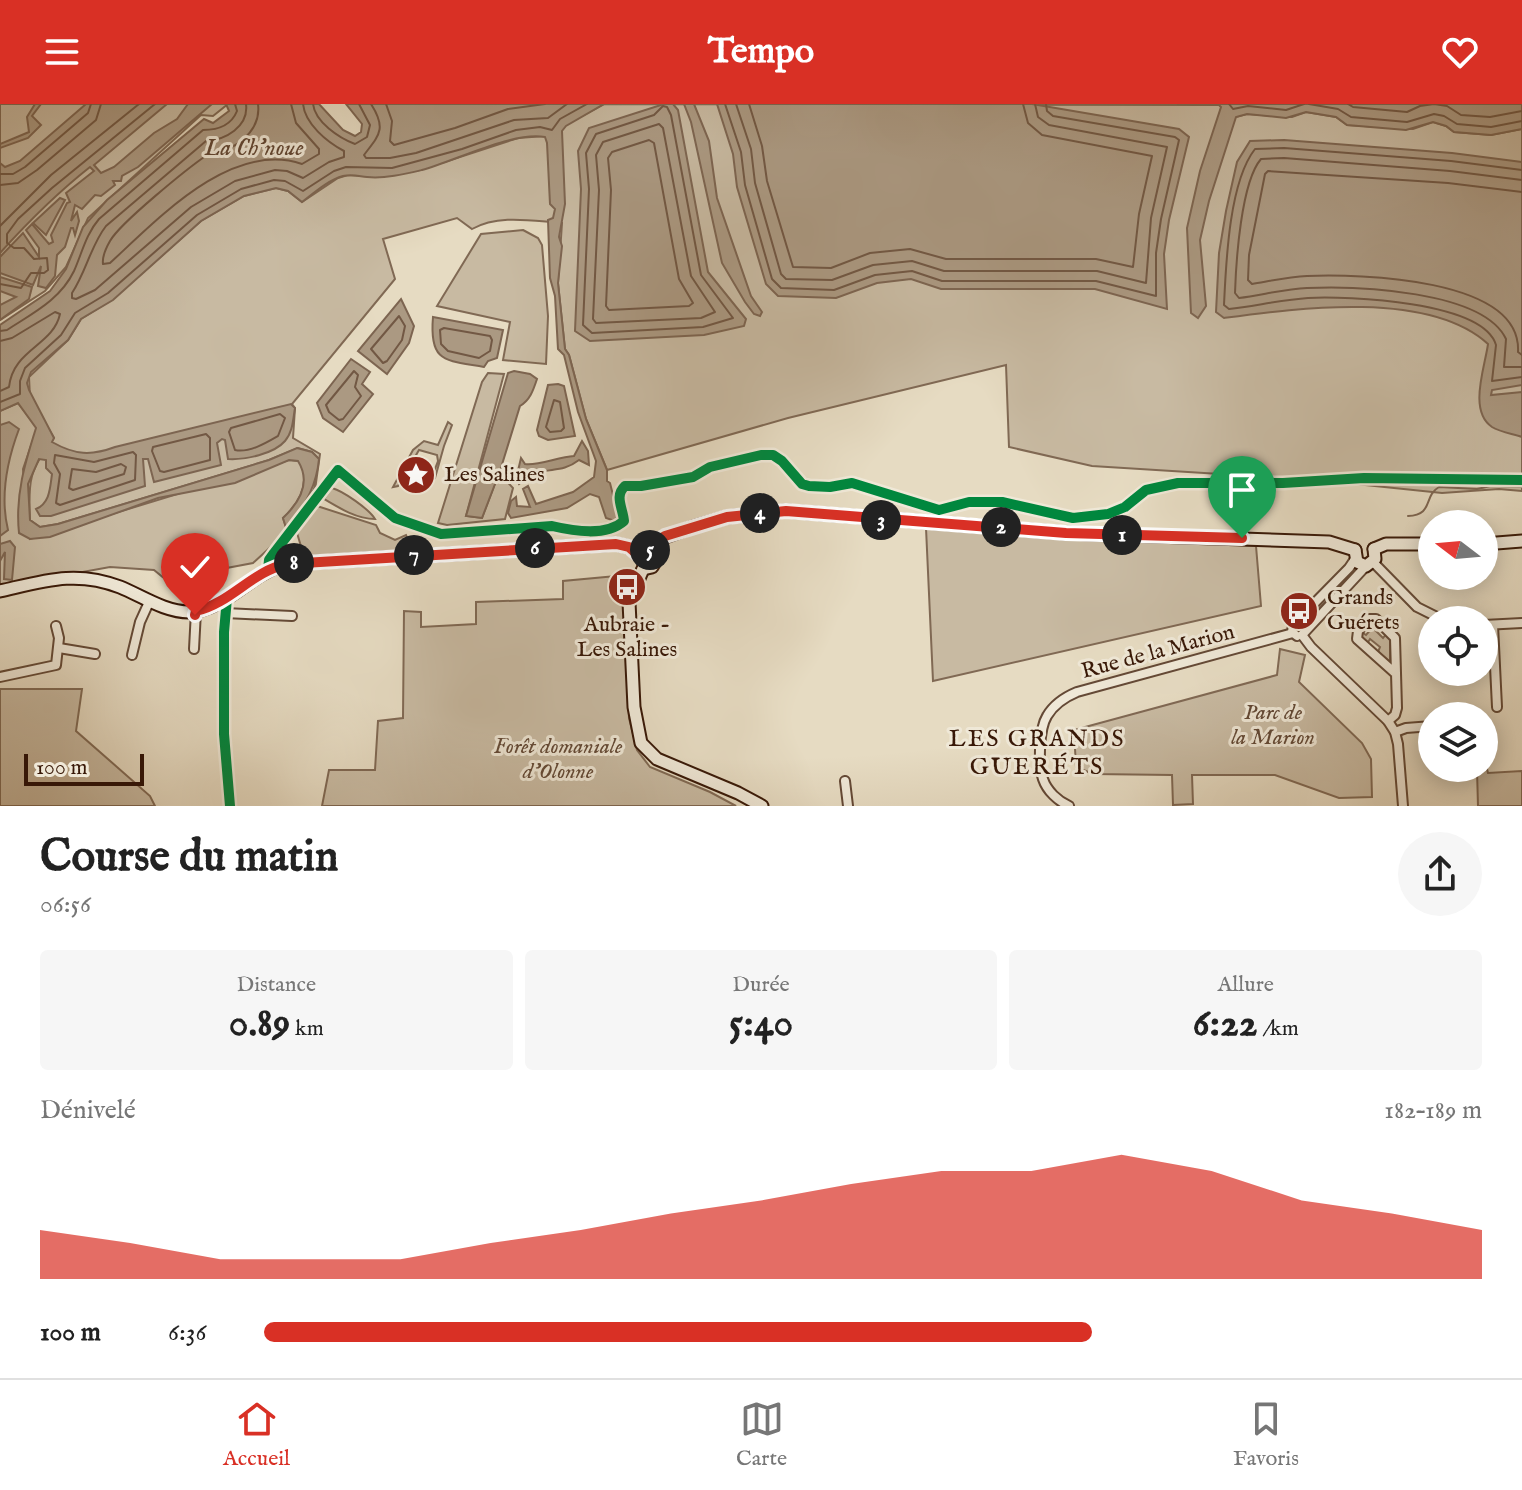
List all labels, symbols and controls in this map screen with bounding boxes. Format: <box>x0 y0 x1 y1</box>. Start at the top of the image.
text: Tempo <box>708 29 814 75</box>
icon: menu <box>40 30 84 74</box>
icon: heart <box>1438 30 1482 74</box>
water label: La Ch'noue <box>204 133 303 164</box>
place icon: Les Salines <box>395 454 437 496</box>
pin <box>1208 456 1276 538</box>
place label: Les Salines <box>444 461 545 489</box>
icon: arrive <box>1220 468 1264 512</box>
pin: 4 <box>740 493 780 533</box>
text: 4 <box>755 499 765 527</box>
pin: 3 <box>861 500 901 540</box>
text: 3 <box>877 506 885 534</box>
pin: 2 <box>981 507 1021 547</box>
north arrow <box>1418 510 1498 590</box>
map controls <box>1418 510 1498 782</box>
text: 2 <box>996 513 1006 541</box>
pin: 1 <box>1102 515 1142 555</box>
text: 1 <box>1118 521 1126 549</box>
pin: 6 <box>515 528 555 568</box>
pin: 5 <box>630 530 670 570</box>
pin <box>161 533 229 615</box>
text: 6 <box>530 534 540 562</box>
pin: 7 <box>394 535 434 575</box>
text: 5 <box>646 536 654 564</box>
text: 7 <box>409 541 419 569</box>
pin: 8 <box>274 543 314 583</box>
icon: check <box>173 545 217 589</box>
text: 8 <box>290 549 298 577</box>
bus stop icon: Aubraie - Les Salines <box>606 566 648 608</box>
place label: Grands Guérets <box>1327 584 1399 637</box>
bus stop icon: Grands Guérets <box>1278 590 1320 632</box>
button: locate <box>1418 606 1498 686</box>
place label: Aubraie - Les Salines <box>577 611 677 664</box>
street label: Rue de la Marion <box>1078 618 1238 686</box>
park label: Parc de la Marion <box>1231 699 1315 752</box>
button: layers <box>1418 702 1498 782</box>
district label: LES GRANDS GUERÉTS <box>949 724 1125 783</box>
park label: Forêt domaniale d'Olonne <box>494 733 623 786</box>
scale bar <box>24 750 144 786</box>
text: 100 m <box>36 754 88 782</box>
text: Course du matin <box>40 830 338 886</box>
button: share <box>1398 832 1482 916</box>
text: 06:56 <box>40 888 91 921</box>
text: Distance <box>237 971 316 999</box>
text: Durée <box>732 971 790 999</box>
text: Allure <box>1217 971 1274 999</box>
text: 0.89 <box>229 999 290 1050</box>
text: 5:40 <box>729 999 793 1050</box>
text: 6:22 <box>1193 999 1258 1050</box>
text: km <box>290 1015 324 1043</box>
text: /km <box>1258 1015 1299 1043</box>
text: Dénivelé <box>40 1094 136 1127</box>
text: 182–189 m <box>1384 1094 1482 1127</box>
text: 100 m <box>40 1316 101 1349</box>
text: 6:36 <box>168 1316 207 1349</box>
tab: Accueil <box>223 1397 290 1473</box>
tab: Carte <box>736 1397 787 1473</box>
tab: Favoris <box>1233 1397 1299 1473</box>

